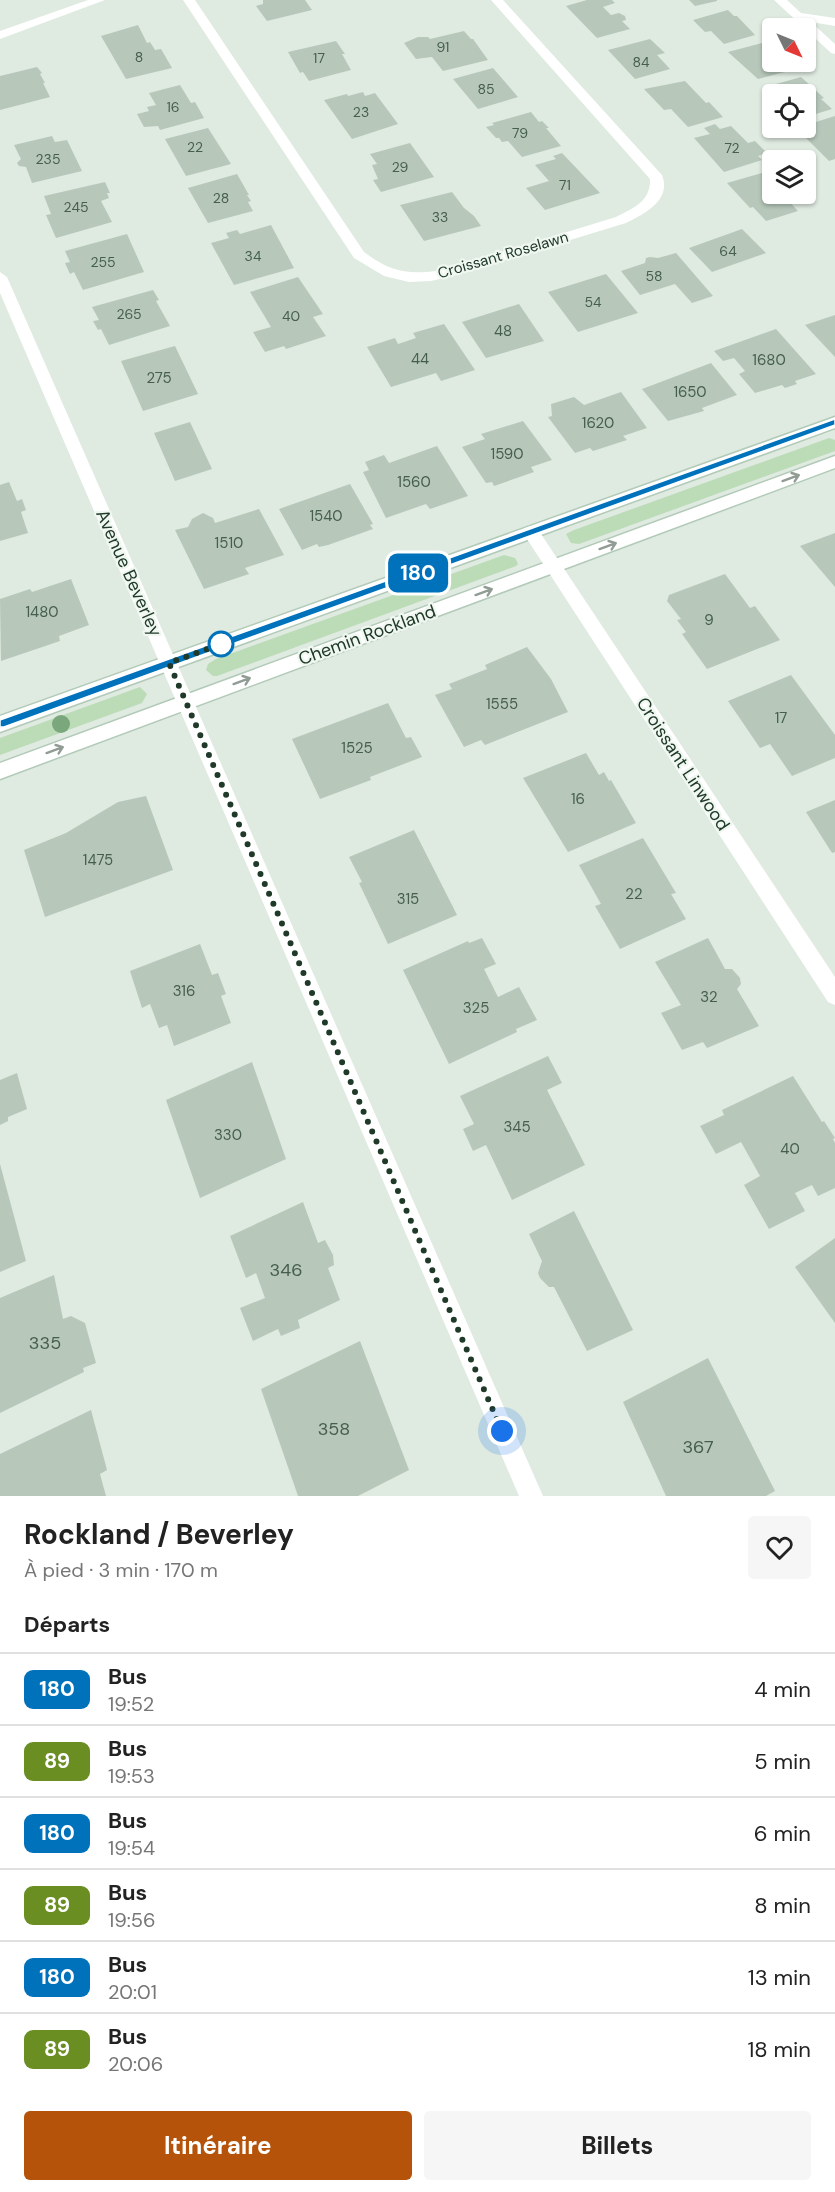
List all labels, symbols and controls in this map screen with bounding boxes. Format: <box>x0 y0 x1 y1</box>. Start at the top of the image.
north arrow <box>762 18 816 72</box>
map controls <box>762 18 816 204</box>
house number: 91 <box>437 38 449 56</box>
house number: 8 <box>135 48 143 66</box>
house number: 17 <box>313 49 325 67</box>
house number: 84 <box>632 53 650 71</box>
house number: 85 <box>477 80 495 98</box>
button: locate <box>762 84 816 138</box>
house number: 16 <box>166 98 180 116</box>
house number: 23 <box>353 103 369 121</box>
house number: 79 <box>512 124 528 142</box>
house number: 22 <box>187 138 203 156</box>
house number: 72 <box>724 139 740 157</box>
house number: 235 <box>36 150 60 168</box>
button: layers <box>762 150 816 204</box>
house number: 29 <box>392 158 409 176</box>
house number: 71 <box>559 176 571 194</box>
house number: 28 <box>213 189 229 207</box>
house number: 245 <box>64 198 88 216</box>
house number: 33 <box>432 208 448 226</box>
street label: Croissant Roselawn <box>435 227 571 283</box>
house number: 64 <box>719 242 737 260</box>
house number: 34 <box>245 247 262 265</box>
house number: 255 <box>90 253 116 271</box>
house number: 58 <box>645 267 663 285</box>
house number: 54 <box>584 293 602 311</box>
house number: 265 <box>116 305 142 323</box>
house number: 40 <box>282 307 300 325</box>
house number: 48 <box>494 321 512 341</box>
house number: 44 <box>411 349 429 369</box>
house number: 1680 <box>752 350 786 370</box>
house number: 275 <box>146 368 172 388</box>
house number: 1650 <box>673 382 707 402</box>
house number: 1620 <box>582 413 614 433</box>
house number: 1590 <box>490 444 524 464</box>
house number: 1560 <box>397 472 431 492</box>
one-way arrow <box>781 472 799 483</box>
street label: Avenue Beverley <box>90 506 168 640</box>
house number: 1540 <box>309 506 343 526</box>
house number: 1510 <box>215 533 243 553</box>
one-way arrow <box>598 540 617 551</box>
line badge: 180 <box>384 554 452 592</box>
text: 180 <box>400 559 436 587</box>
one-way arrow <box>474 586 493 597</box>
street label: Chemin Rockland <box>295 599 439 671</box>
house number: 1480 <box>25 602 59 622</box>
house number: 9 <box>704 610 714 630</box>
unlabelled marker <box>208 631 234 657</box>
one-way arrow <box>232 675 250 686</box>
street label: Croissant Linwood <box>631 693 735 835</box>
house number: 1555 <box>486 694 518 714</box>
house number: 17 <box>775 708 787 728</box>
house number: 1525 <box>341 738 373 758</box>
one-way arrow <box>45 744 64 755</box>
house number: 16 <box>571 789 585 809</box>
house number: 1475 <box>83 850 113 870</box>
house number: 22 <box>625 884 643 904</box>
house number: 315 <box>397 889 419 909</box>
house number: 316 <box>173 981 195 1001</box>
house number: 32 <box>700 987 718 1007</box>
house number: 325 <box>463 998 489 1018</box>
house number: 345 <box>503 1117 531 1137</box>
house number: 330 <box>214 1125 242 1145</box>
house number: 40 <box>780 1139 800 1159</box>
house number: 346 <box>270 1258 302 1282</box>
house number: 335 <box>29 1331 61 1355</box>
your location <box>487 1416 517 1446</box>
house number: 358 <box>318 1417 350 1441</box>
house number: 367 <box>682 1435 714 1459</box>
text: Rockland / Beverley <box>24 1516 294 1553</box>
button: heart <box>748 1516 811 1579</box>
text: À pied · 3 min · 170 m <box>24 1557 218 1583</box>
text: Départs <box>24 1610 110 1639</box>
text: Bus <box>108 1662 147 1691</box>
text: 180 <box>39 1675 75 1703</box>
text: 4 min <box>754 1675 811 1704</box>
text: 19:52 <box>108 1691 154 1717</box>
text: Bus <box>108 1734 147 1763</box>
text: 89 <box>44 1747 70 1775</box>
text: 5 min <box>754 1747 811 1776</box>
text: 19:53 <box>108 1763 155 1789</box>
text: Bus <box>108 1806 147 1835</box>
text: 180 <box>39 1819 75 1847</box>
text: 6 min <box>754 1819 811 1848</box>
text: 19:54 <box>108 1835 155 1861</box>
text: Bus <box>108 1878 147 1907</box>
text: 89 <box>44 1891 70 1919</box>
text: 8 min <box>754 1891 811 1920</box>
text: 19:56 <box>108 1907 156 1933</box>
text: Bus <box>108 1950 147 1979</box>
text: 180 <box>39 1963 75 1991</box>
text: 13 min <box>748 1963 811 1992</box>
text: 20:01 <box>108 1979 157 2005</box>
text: Bus <box>108 2022 147 2051</box>
text: 89 <box>44 2035 70 2063</box>
text: 18 min <box>747 2035 811 2064</box>
text: 20:06 <box>108 2051 163 2077</box>
button: Itinéraire <box>24 2111 412 2180</box>
button: Billets <box>424 2111 811 2180</box>

